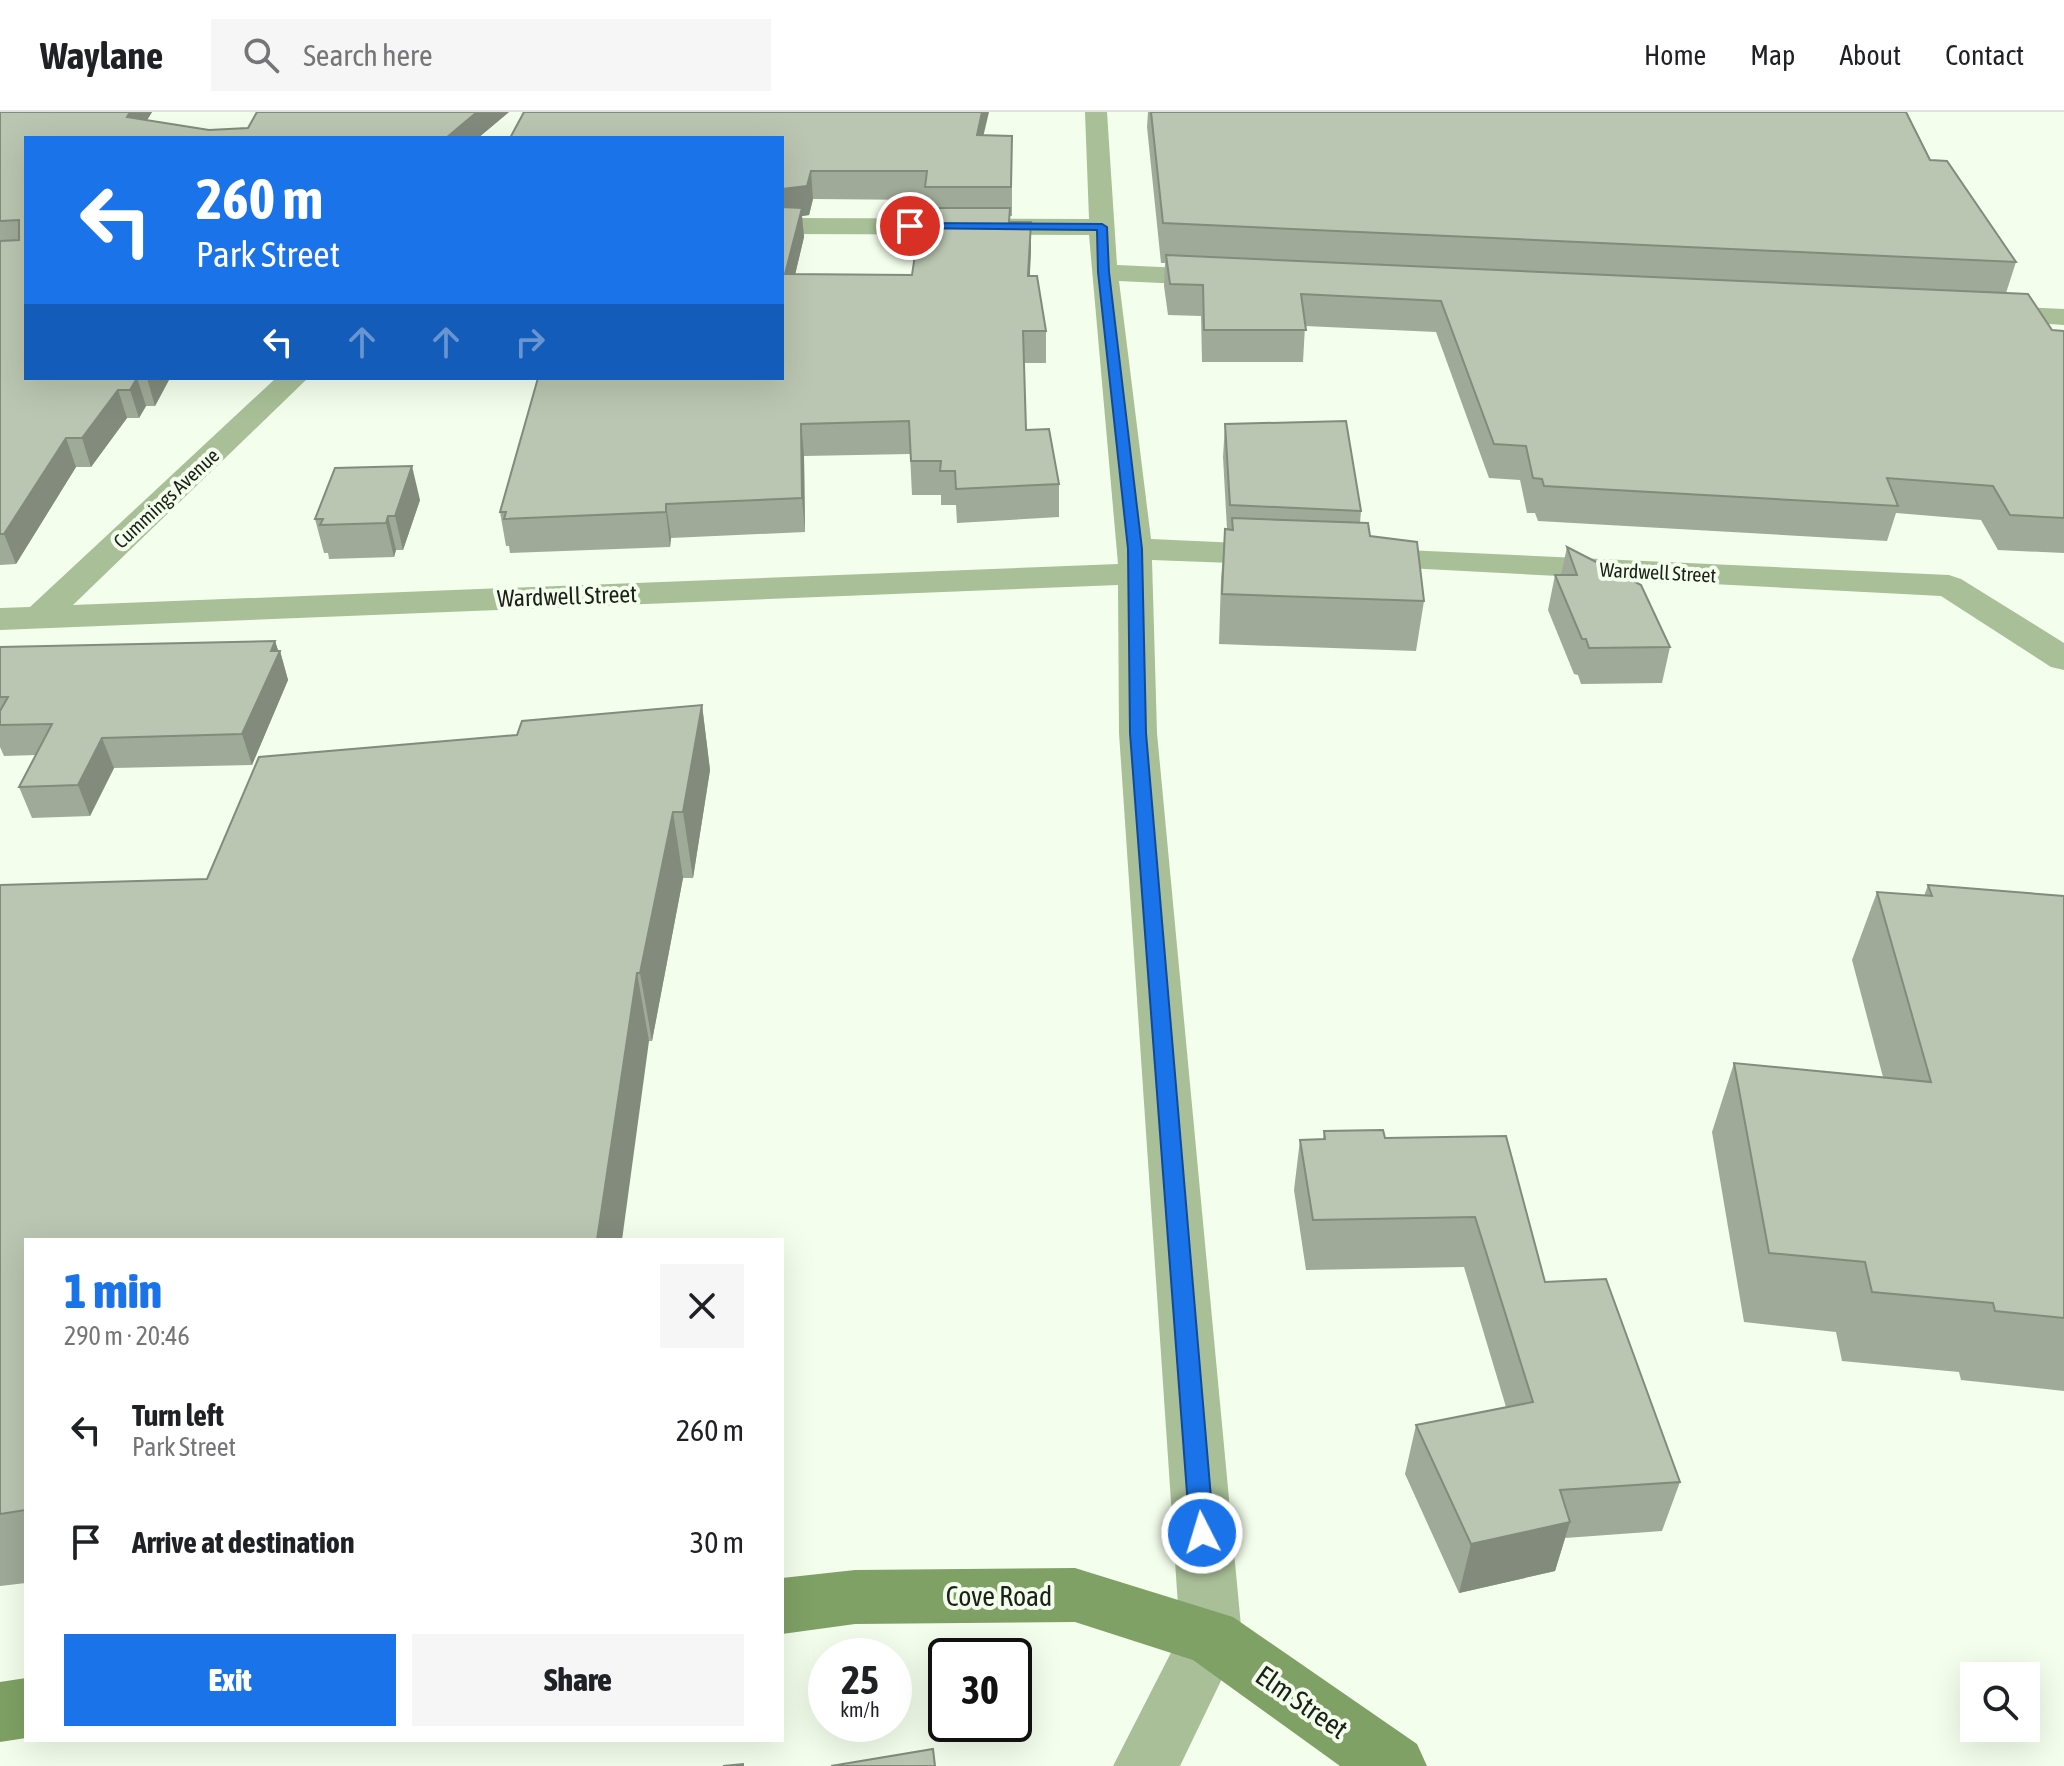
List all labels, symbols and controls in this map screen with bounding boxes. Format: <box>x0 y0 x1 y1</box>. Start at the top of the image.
search box <box>211 19 771 91</box>
icon: search <box>239 33 283 77</box>
text: Waylane <box>40 34 163 77</box>
text: Search here <box>303 38 433 72</box>
text: Home <box>1644 39 1706 71</box>
text: Map <box>1750 39 1795 71</box>
text: About <box>1839 39 1901 71</box>
text: Contact <box>1945 39 2024 71</box>
text: 260 m <box>196 167 323 231</box>
icon: left <box>64 168 168 272</box>
pin <box>876 192 944 260</box>
icon: arrive <box>888 204 932 248</box>
text: Park Street <box>196 233 340 275</box>
icon: left <box>256 320 300 364</box>
icon: ahead <box>340 320 384 364</box>
icon: ahead <box>424 320 468 364</box>
icon: right <box>508 320 552 364</box>
street label: Cummings Avenue <box>109 443 223 553</box>
street label: Wardwell Street <box>1599 557 1717 587</box>
street label: Wardwell Street <box>497 580 637 612</box>
text: 1 min <box>64 1263 162 1318</box>
button: close <box>660 1264 744 1348</box>
text: 290 m · 20:46 <box>64 1321 190 1351</box>
text: Turn left <box>132 1398 224 1432</box>
icon: left <box>64 1408 108 1452</box>
text: 260 m <box>676 1413 744 1447</box>
text: Park Street <box>132 1432 236 1462</box>
position arrow <box>1160 1491 1244 1575</box>
icon: arrive <box>64 1520 108 1564</box>
text: Arrive at destination <box>132 1525 354 1559</box>
text: 30 m <box>690 1525 744 1559</box>
street label: Cove Road <box>946 1580 1052 1612</box>
button: Exit <box>64 1634 396 1726</box>
button: Share <box>412 1634 744 1726</box>
speed limit sign: 30 <box>928 1638 1032 1742</box>
text: 25 <box>841 1657 879 1702</box>
street label: Elm Street <box>1250 1659 1354 1745</box>
map controls <box>1960 1662 2040 1742</box>
button: search <box>1960 1662 2040 1742</box>
text: km/h <box>840 1698 880 1721</box>

